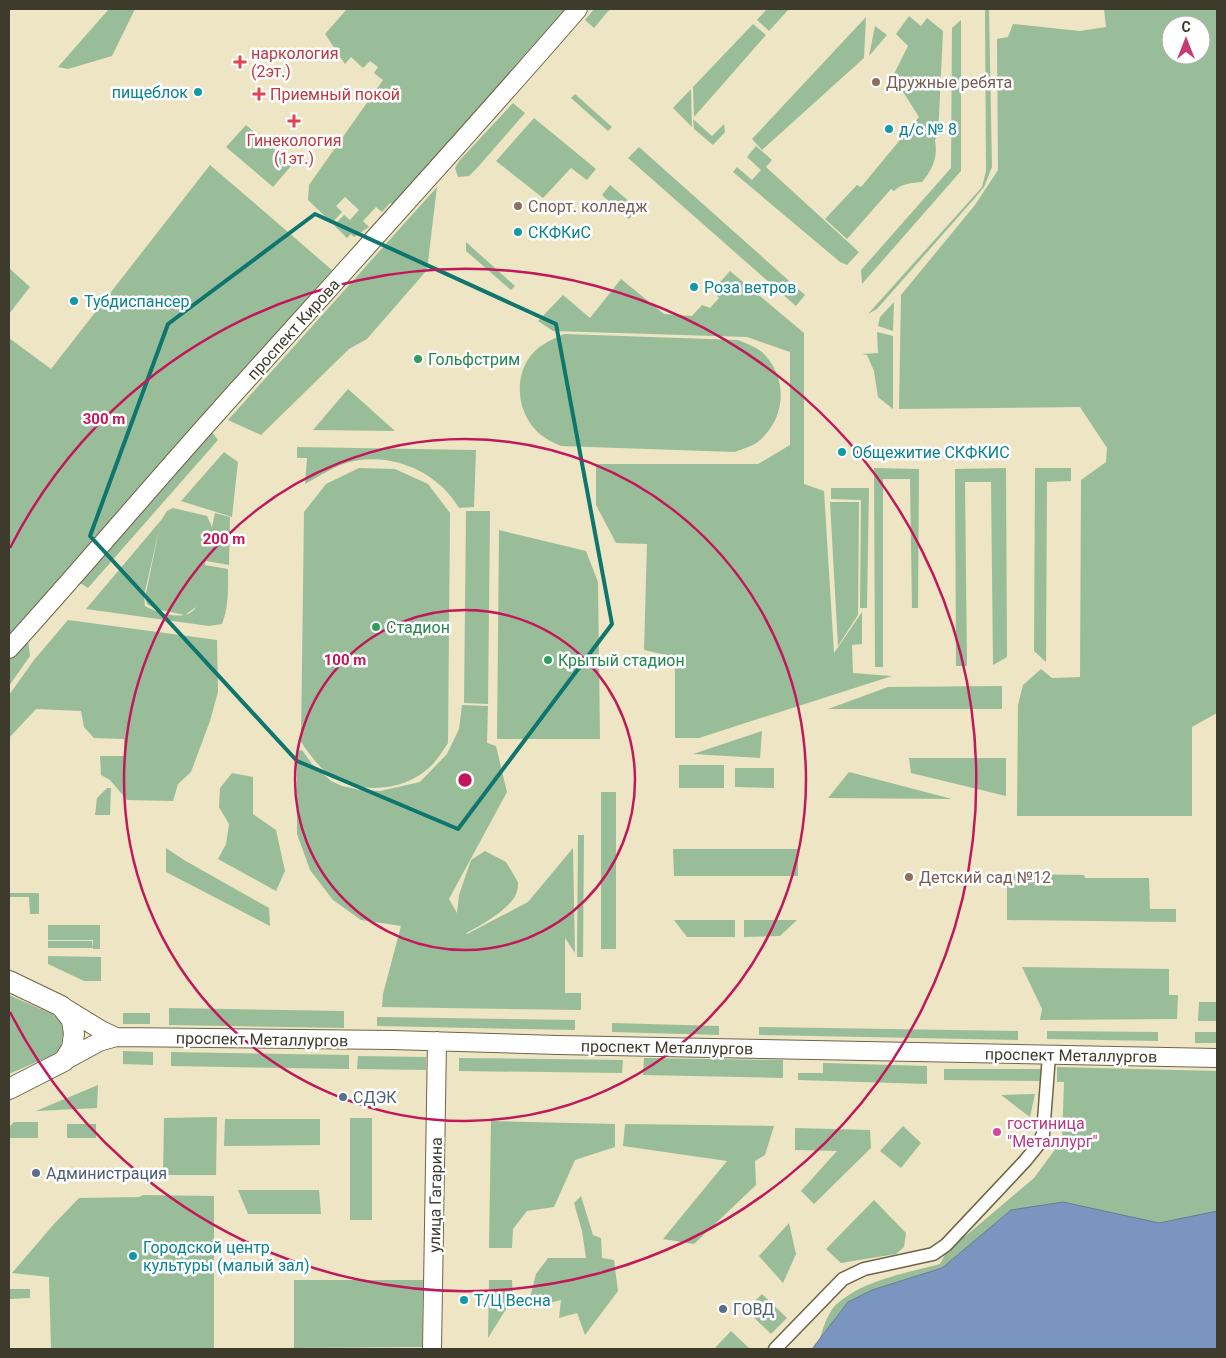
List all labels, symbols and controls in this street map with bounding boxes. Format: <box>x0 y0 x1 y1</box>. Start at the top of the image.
north arrow <box>1161 15 1211 65</box>
text: С <box>1181 19 1191 35</box>
place label: наркология (2эт.) <box>251 44 339 81</box>
marker: наркология (2эт.) <box>233 55 247 69</box>
place label: Дружные ребята <box>886 73 1012 92</box>
marker: Дружные ребята <box>870 76 882 88</box>
place label: пищеблок <box>112 83 188 102</box>
place label: Приемный покой <box>270 85 400 104</box>
marker: пищеблок <box>192 86 204 98</box>
marker: Приемный покой <box>252 87 266 101</box>
marker: Гинекология (1эт.) <box>287 114 301 128</box>
place label: д/с № 8 <box>899 120 957 139</box>
marker: д/с № 8 <box>883 123 895 135</box>
place label: Гинекология (1эт.) <box>247 131 341 168</box>
place label: Спорт. колледж <box>528 197 648 216</box>
marker: Спорт. колледж <box>512 200 524 212</box>
place label: СКФКиС <box>528 223 591 242</box>
marker: СКФКиС <box>512 226 524 238</box>
street label: проспект Кирова <box>243 275 344 384</box>
place label: Роза ветров <box>704 278 796 297</box>
marker: Роза ветров <box>688 281 700 293</box>
place label: Тубдиспансер <box>84 292 190 311</box>
marker: Тубдиспансер <box>68 295 80 307</box>
place label: Гольфстрим <box>428 350 520 369</box>
marker: Гольфстрим <box>412 353 424 365</box>
text: 300 m <box>83 410 125 428</box>
place label: Общежитие СКФКИС <box>852 443 1010 462</box>
marker: Общежитие СКФКИС <box>836 446 848 458</box>
text: 200 m <box>203 530 245 548</box>
place label: Стадион <box>386 618 450 637</box>
marker: Стадион <box>370 621 382 633</box>
text: 100 m <box>324 651 366 669</box>
place label: Крытый стадион <box>558 651 685 670</box>
marker: Крытый стадион <box>542 654 554 666</box>
centre of rings <box>456 771 474 789</box>
place label: Детский сад №12 <box>919 868 1051 887</box>
marker: Детский сад №12 <box>903 871 915 883</box>
street label: проспект Металлургов <box>176 1028 348 1051</box>
street label: проспект Металлургов <box>581 1036 753 1059</box>
street label: проспект Металлургов <box>985 1044 1157 1067</box>
place label: СДЭК <box>353 1088 397 1107</box>
marker: СДЭК <box>337 1091 349 1103</box>
place label: гостиница "Металлург" <box>1007 1114 1098 1151</box>
marker: гостиница "Металлург" <box>991 1126 1003 1138</box>
street label: улица Гагарина <box>425 1137 446 1253</box>
place label: Администрация <box>46 1164 167 1183</box>
marker: Администрация <box>30 1167 42 1179</box>
place label: Городской центр культуры (малый зал) <box>143 1238 310 1275</box>
marker: Городской центр культуры (малый зал) <box>127 1250 139 1262</box>
place label: Т/Ц Весна <box>474 1291 551 1310</box>
marker: Т/Ц Весна <box>458 1294 470 1306</box>
place label: ГОВД <box>733 1300 774 1319</box>
marker: ГОВД <box>717 1303 729 1315</box>

